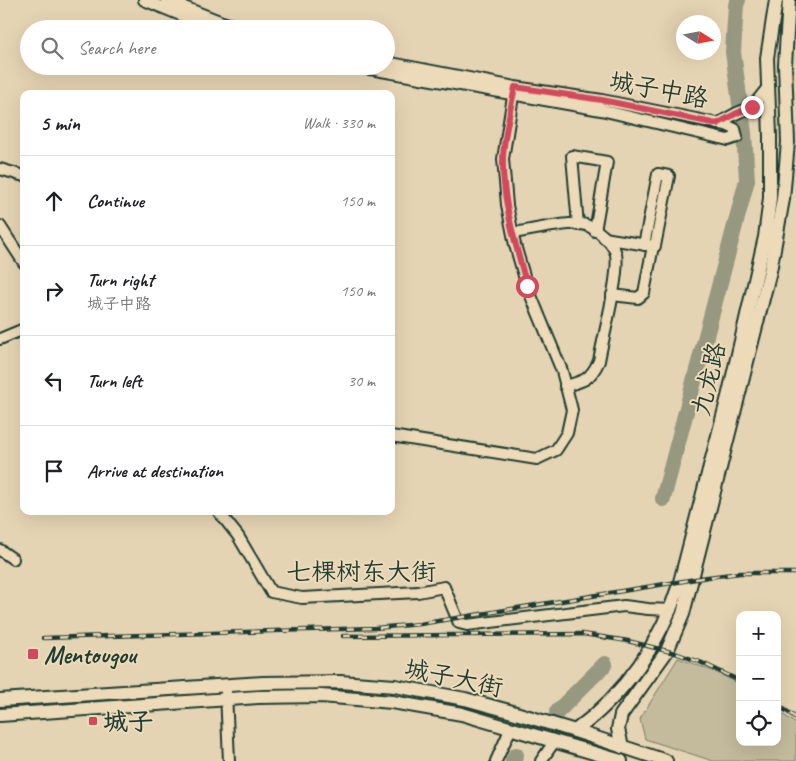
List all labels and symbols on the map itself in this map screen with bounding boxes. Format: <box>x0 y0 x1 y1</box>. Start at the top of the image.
north arrow <box>676 15 721 60</box>
street label: 城子中路 <box>607 65 711 115</box>
route end <box>741 96 764 119</box>
route start <box>516 275 539 298</box>
street label: 九龙路 <box>685 339 733 419</box>
street label: 七棵树东大街 <box>286 556 436 588</box>
place label: Mentougou <box>44 639 139 671</box>
marker: Mentougou <box>26 647 40 661</box>
street label: 城子大街 <box>402 652 506 704</box>
place label: 城子 <box>103 706 153 738</box>
marker: 城子 <box>87 715 99 727</box>

